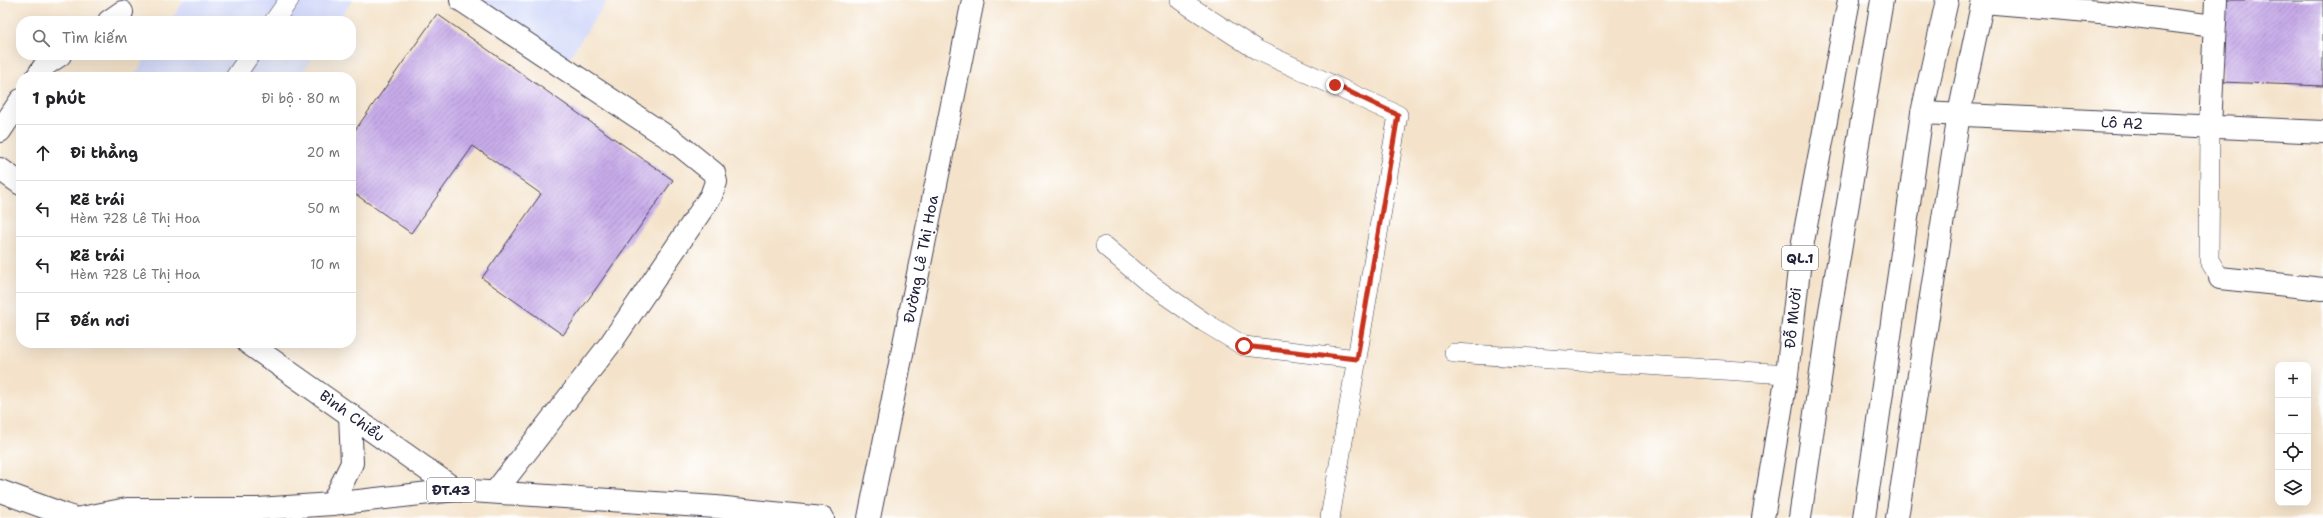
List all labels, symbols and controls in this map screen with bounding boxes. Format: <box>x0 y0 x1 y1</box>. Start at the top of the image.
search box <box>16 16 356 60</box>
icon: search <box>30 27 52 49</box>
text: Tìm kiếm <box>62 28 127 48</box>
route end <box>1326 76 1344 94</box>
text: 1 phút <box>32 87 86 109</box>
text: Đi bộ · 80 m <box>261 90 340 107</box>
street label: Lô A2 <box>2100 112 2144 134</box>
icon: ahead <box>32 142 54 164</box>
text: Đi thẳng <box>70 143 138 163</box>
text: 20 m <box>307 144 340 161</box>
text: Rẽ trái <box>70 190 125 210</box>
street label: Đường Lê Thị Hoa <box>899 193 943 325</box>
icon: left <box>32 198 54 220</box>
text: 50 m <box>307 200 340 217</box>
text: Hèm 728 Lê Thị Hoa <box>70 210 200 227</box>
text: Rẽ trái <box>70 246 125 266</box>
road number: QL.1 <box>1782 246 1818 270</box>
icon: left <box>32 254 54 276</box>
text: 10 m <box>310 256 340 273</box>
text: Hèm 728 Lê Thị Hoa <box>70 266 200 283</box>
street label: Đỗ Mười <box>1780 286 1806 350</box>
icon: arrive <box>32 310 54 332</box>
text: Đến nơi <box>70 311 129 331</box>
route start <box>1235 337 1253 355</box>
map controls <box>2275 362 2311 506</box>
button: + <box>2275 362 2311 398</box>
street label: Bình Chiểu <box>315 386 389 446</box>
button: − <box>2275 398 2311 434</box>
button: locate <box>2275 434 2311 470</box>
button: layers <box>2275 470 2311 506</box>
road number: ĐT.43 <box>427 478 475 502</box>

